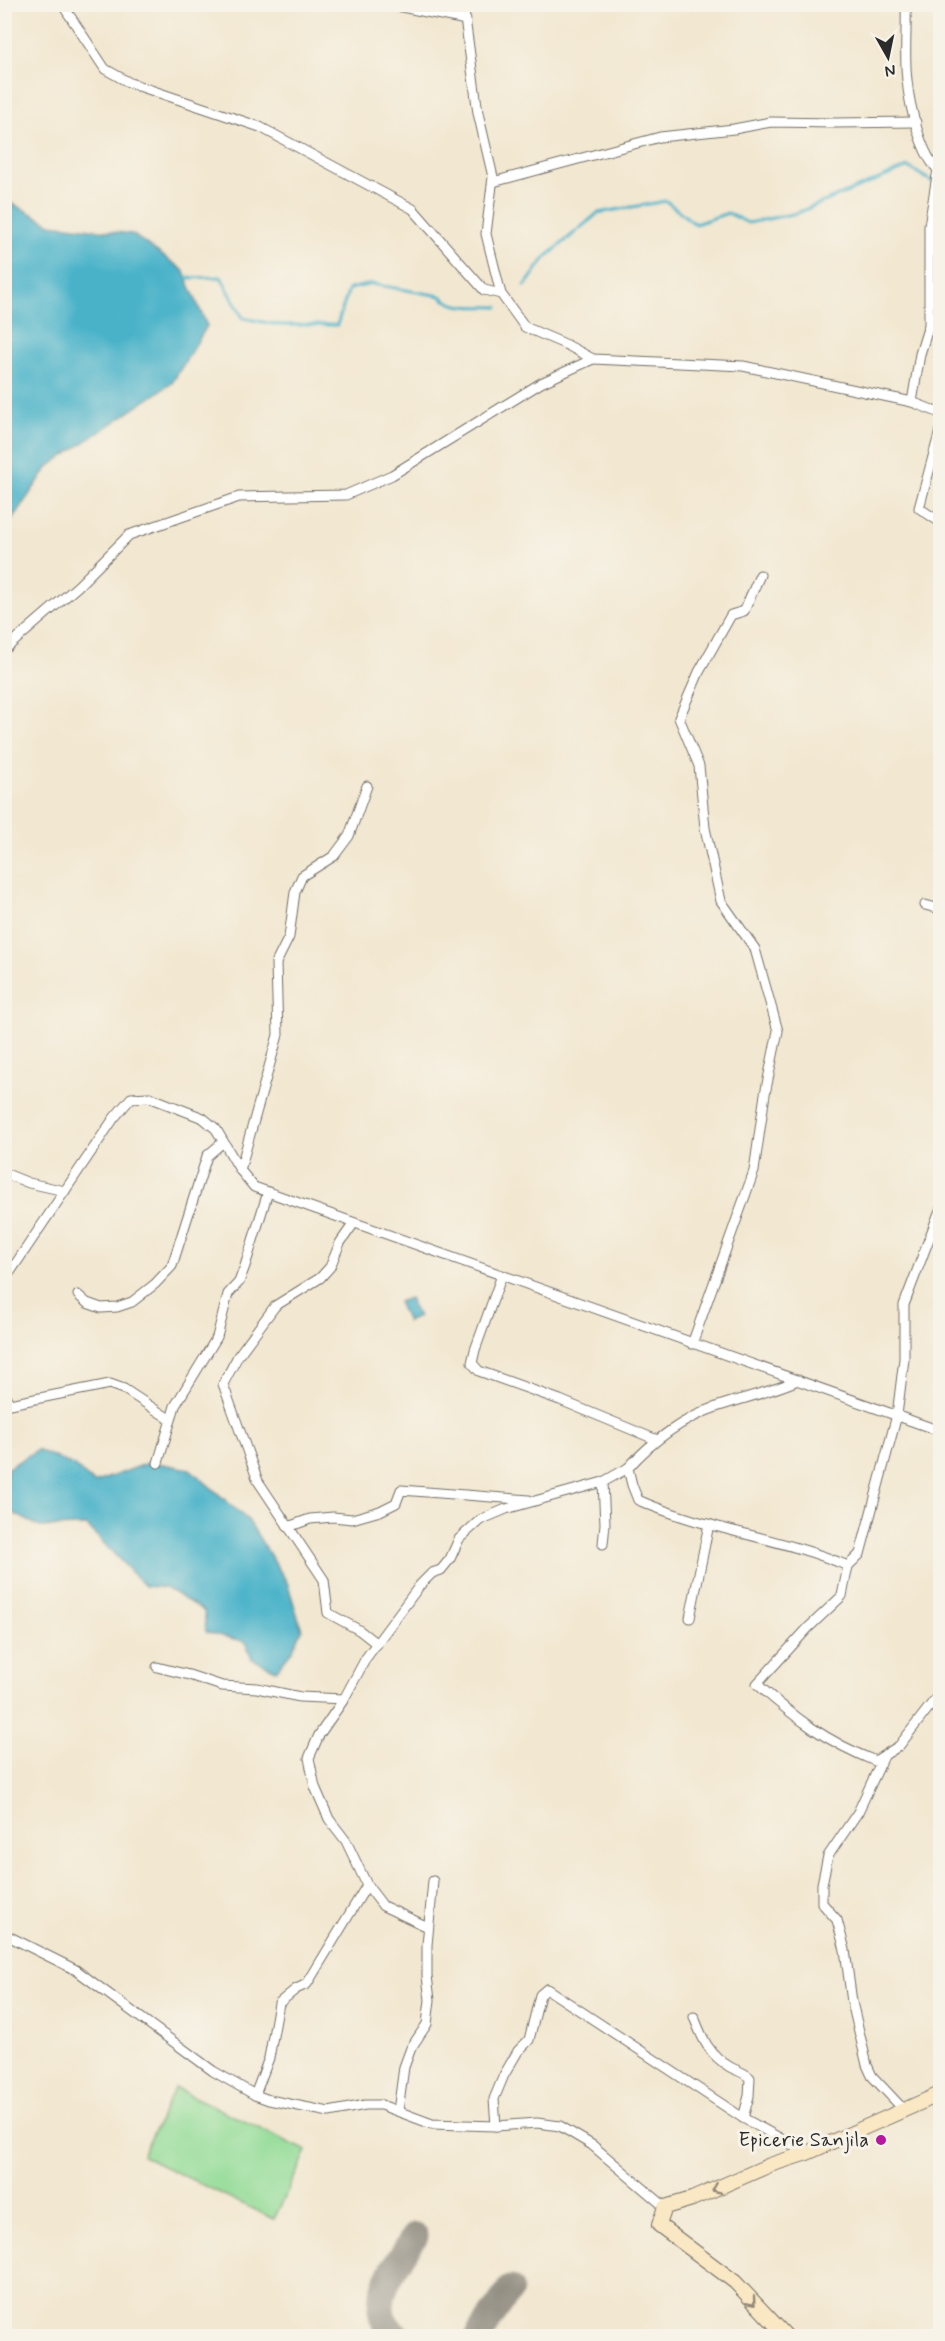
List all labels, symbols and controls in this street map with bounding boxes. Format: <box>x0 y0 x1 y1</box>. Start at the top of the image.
north arrow <box>858 27 918 87</box>
text: N <box>883 59 897 82</box>
place label: Epicerie Sanjila <box>738 2127 869 2154</box>
marker: Epicerie Sanjila <box>874 2133 888 2147</box>
one-way arrow <box>712 2181 723 2193</box>
one-way arrow <box>745 2295 756 2306</box>

